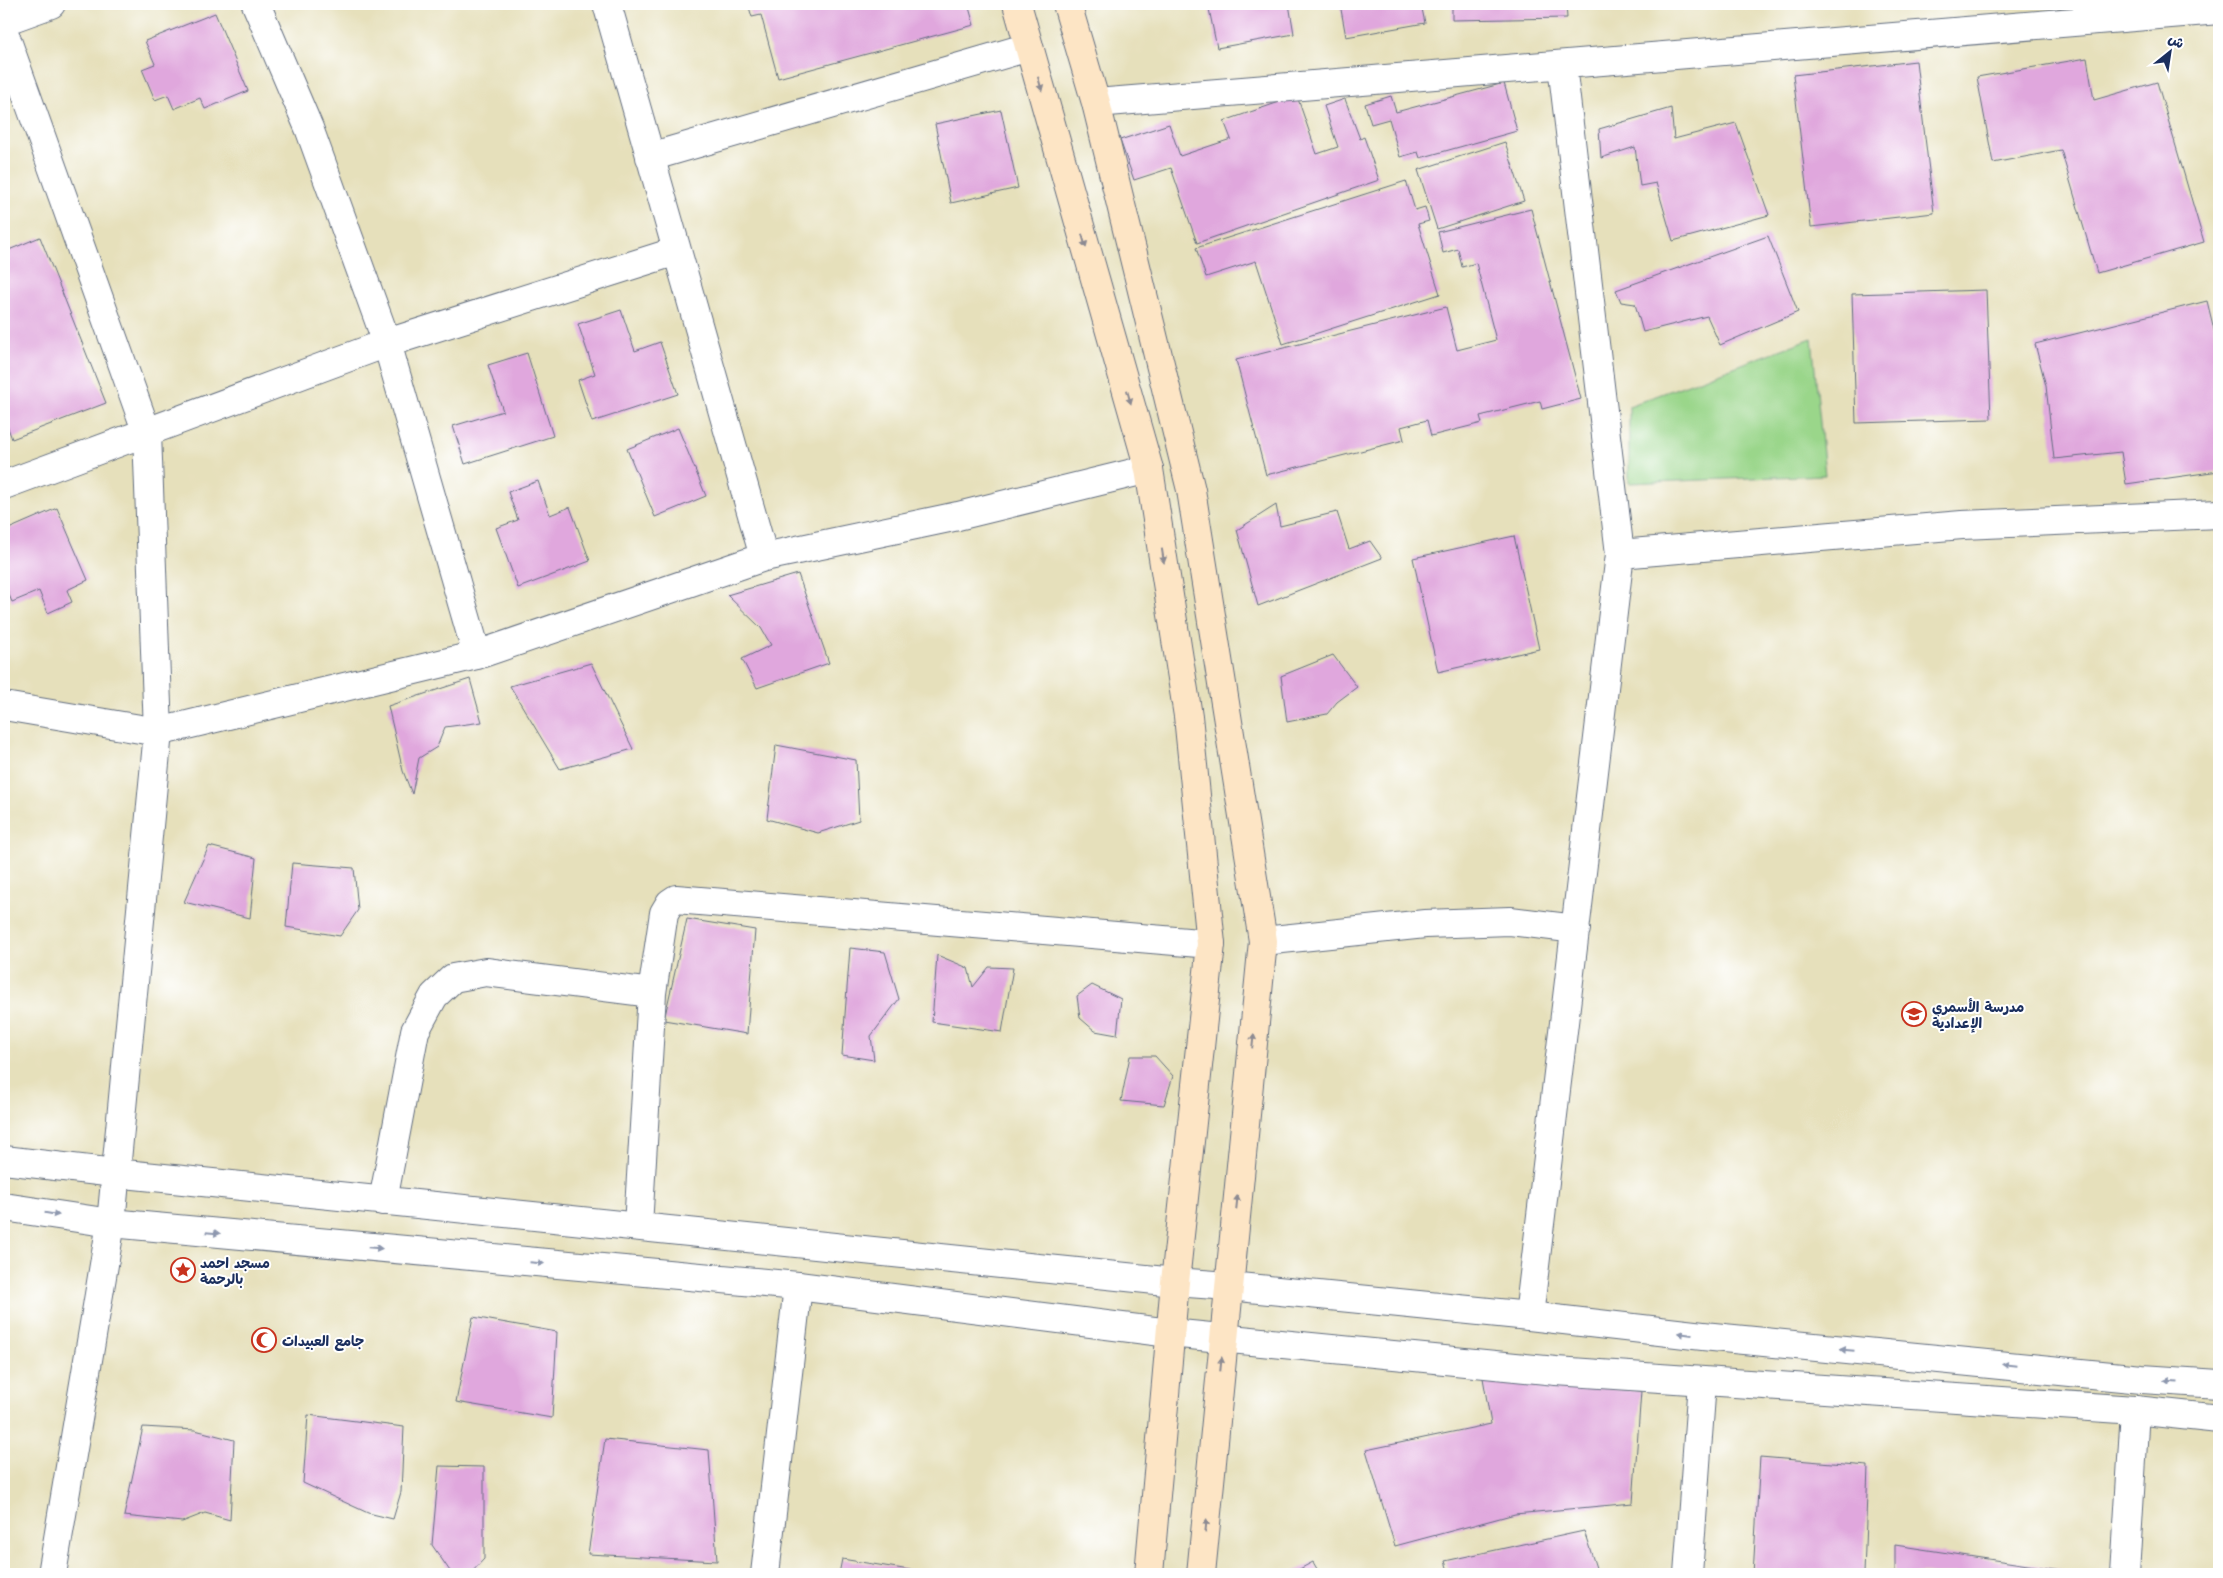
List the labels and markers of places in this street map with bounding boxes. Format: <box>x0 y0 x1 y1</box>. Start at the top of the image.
place label: مدرسة الأسمري الإعدادية <box>1932 997 2024 1033</box>
school or university icon: مدرسة الأسمري الإعدادية <box>1901 1001 1927 1027</box>
place label: مسجد احمد بالرحمة <box>200 1253 270 1288</box>
place icon: مسجد احمد بالرحمة <box>170 1257 196 1283</box>
mosque icon: جامع العبيدات <box>251 1327 277 1353</box>
place label: جامع العبيدات <box>282 1331 364 1351</box>

